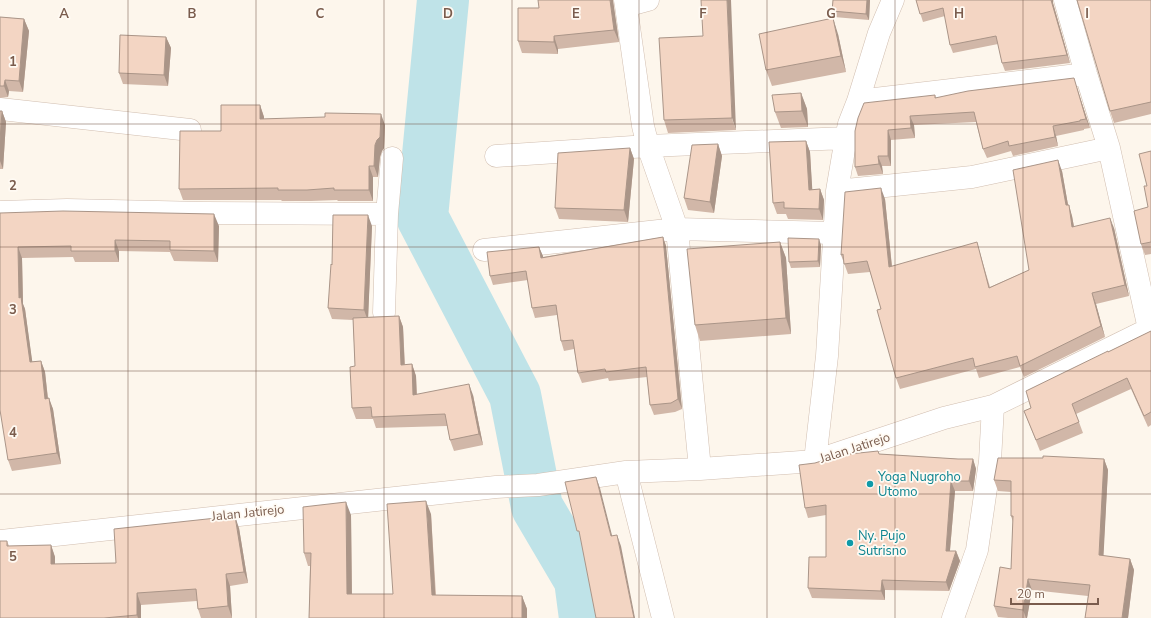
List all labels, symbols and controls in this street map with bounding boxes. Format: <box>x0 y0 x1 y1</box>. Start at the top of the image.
text: A <box>59 5 69 23</box>
text: B <box>188 5 197 23</box>
text: C <box>316 5 325 23</box>
text: D <box>443 5 453 23</box>
text: E <box>572 5 580 23</box>
text: F <box>699 5 707 23</box>
text: G <box>826 5 836 23</box>
text: H <box>954 5 964 23</box>
text: I <box>1085 5 1089 23</box>
text: 1 <box>9 53 17 71</box>
text: 2 <box>9 177 17 195</box>
text: 3 <box>9 301 17 319</box>
text: 4 <box>9 424 17 442</box>
street label: Jalan Jatirejo <box>817 428 893 468</box>
place label: Yoga Nugroho Utomo <box>877 468 961 501</box>
marker: Yoga Nugroho Utomo <box>865 479 875 489</box>
street label: Jalan Jatirejo <box>210 500 285 526</box>
place label: Ny. Pujo Sutrisno <box>858 527 906 560</box>
marker: Ny. Pujo Sutrisno <box>845 538 855 548</box>
text: 5 <box>9 548 17 566</box>
scale bar <box>1011 580 1098 606</box>
text: 20 m <box>1017 586 1045 602</box>

